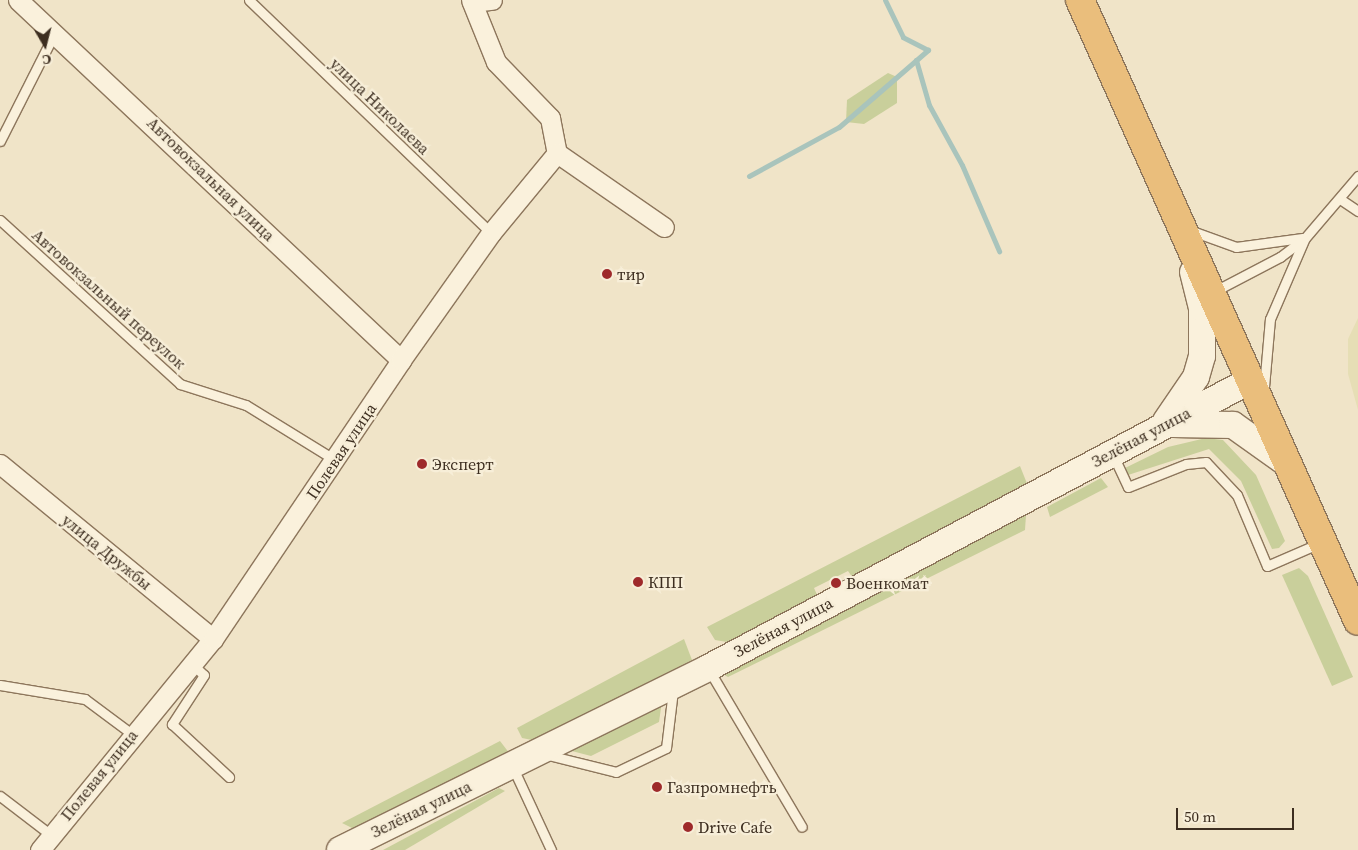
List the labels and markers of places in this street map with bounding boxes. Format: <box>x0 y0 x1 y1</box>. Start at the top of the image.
place label: тир <box>617 264 645 284</box>
marker: тир <box>601 268 613 280</box>
place label: Эксперт <box>432 454 494 474</box>
marker: Эксперт <box>416 458 428 470</box>
place label: КПП <box>648 572 683 592</box>
place label: Военкомат <box>846 573 929 593</box>
marker: КПП <box>632 576 644 588</box>
marker: Военкомат <box>830 577 842 589</box>
place label: Газпромнефть <box>667 777 777 797</box>
marker: Газпромнефть <box>651 781 663 793</box>
place label: Drive Cafe <box>698 817 772 837</box>
marker: Drive Cafe <box>682 821 694 833</box>

